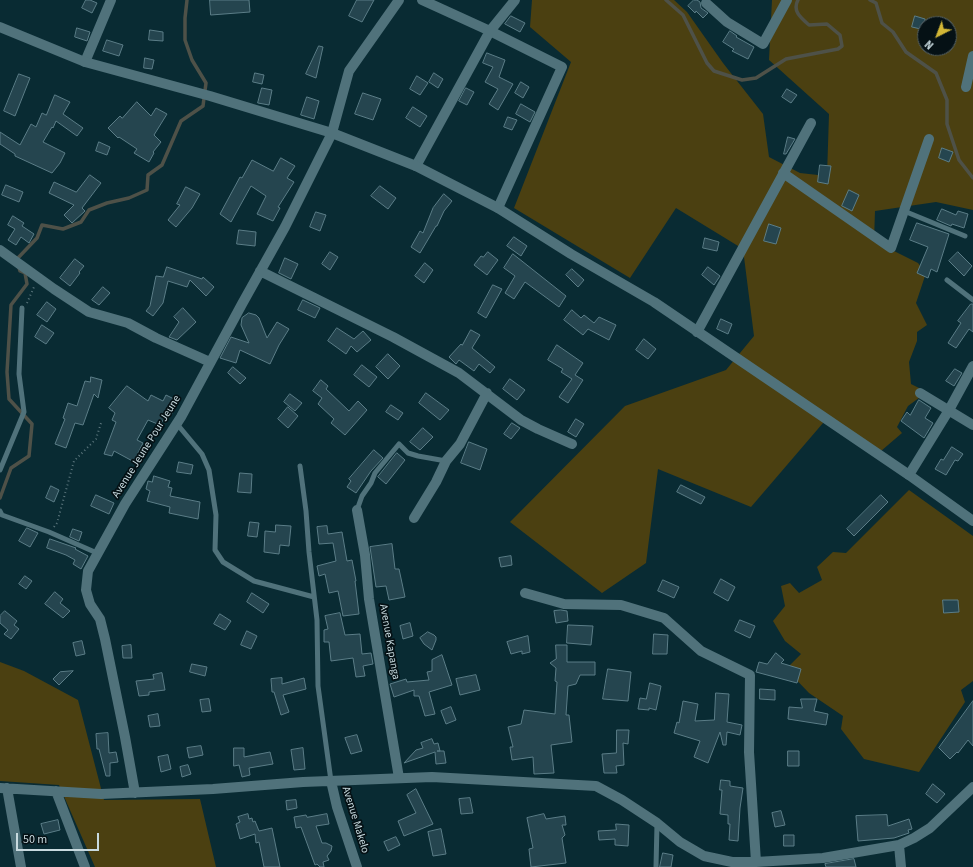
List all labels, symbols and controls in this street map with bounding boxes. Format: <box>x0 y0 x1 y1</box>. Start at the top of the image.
north arrow <box>917 16 957 56</box>
text: N <box>922 37 937 53</box>
street label: Avenue Jeune Pour Jeune <box>110 393 184 501</box>
street label: Avenue Kapanga <box>376 603 402 681</box>
street label: Avenue Makelo <box>339 785 371 855</box>
scale bar <box>18 825 101 851</box>
text: 50 m <box>23 831 47 848</box>

